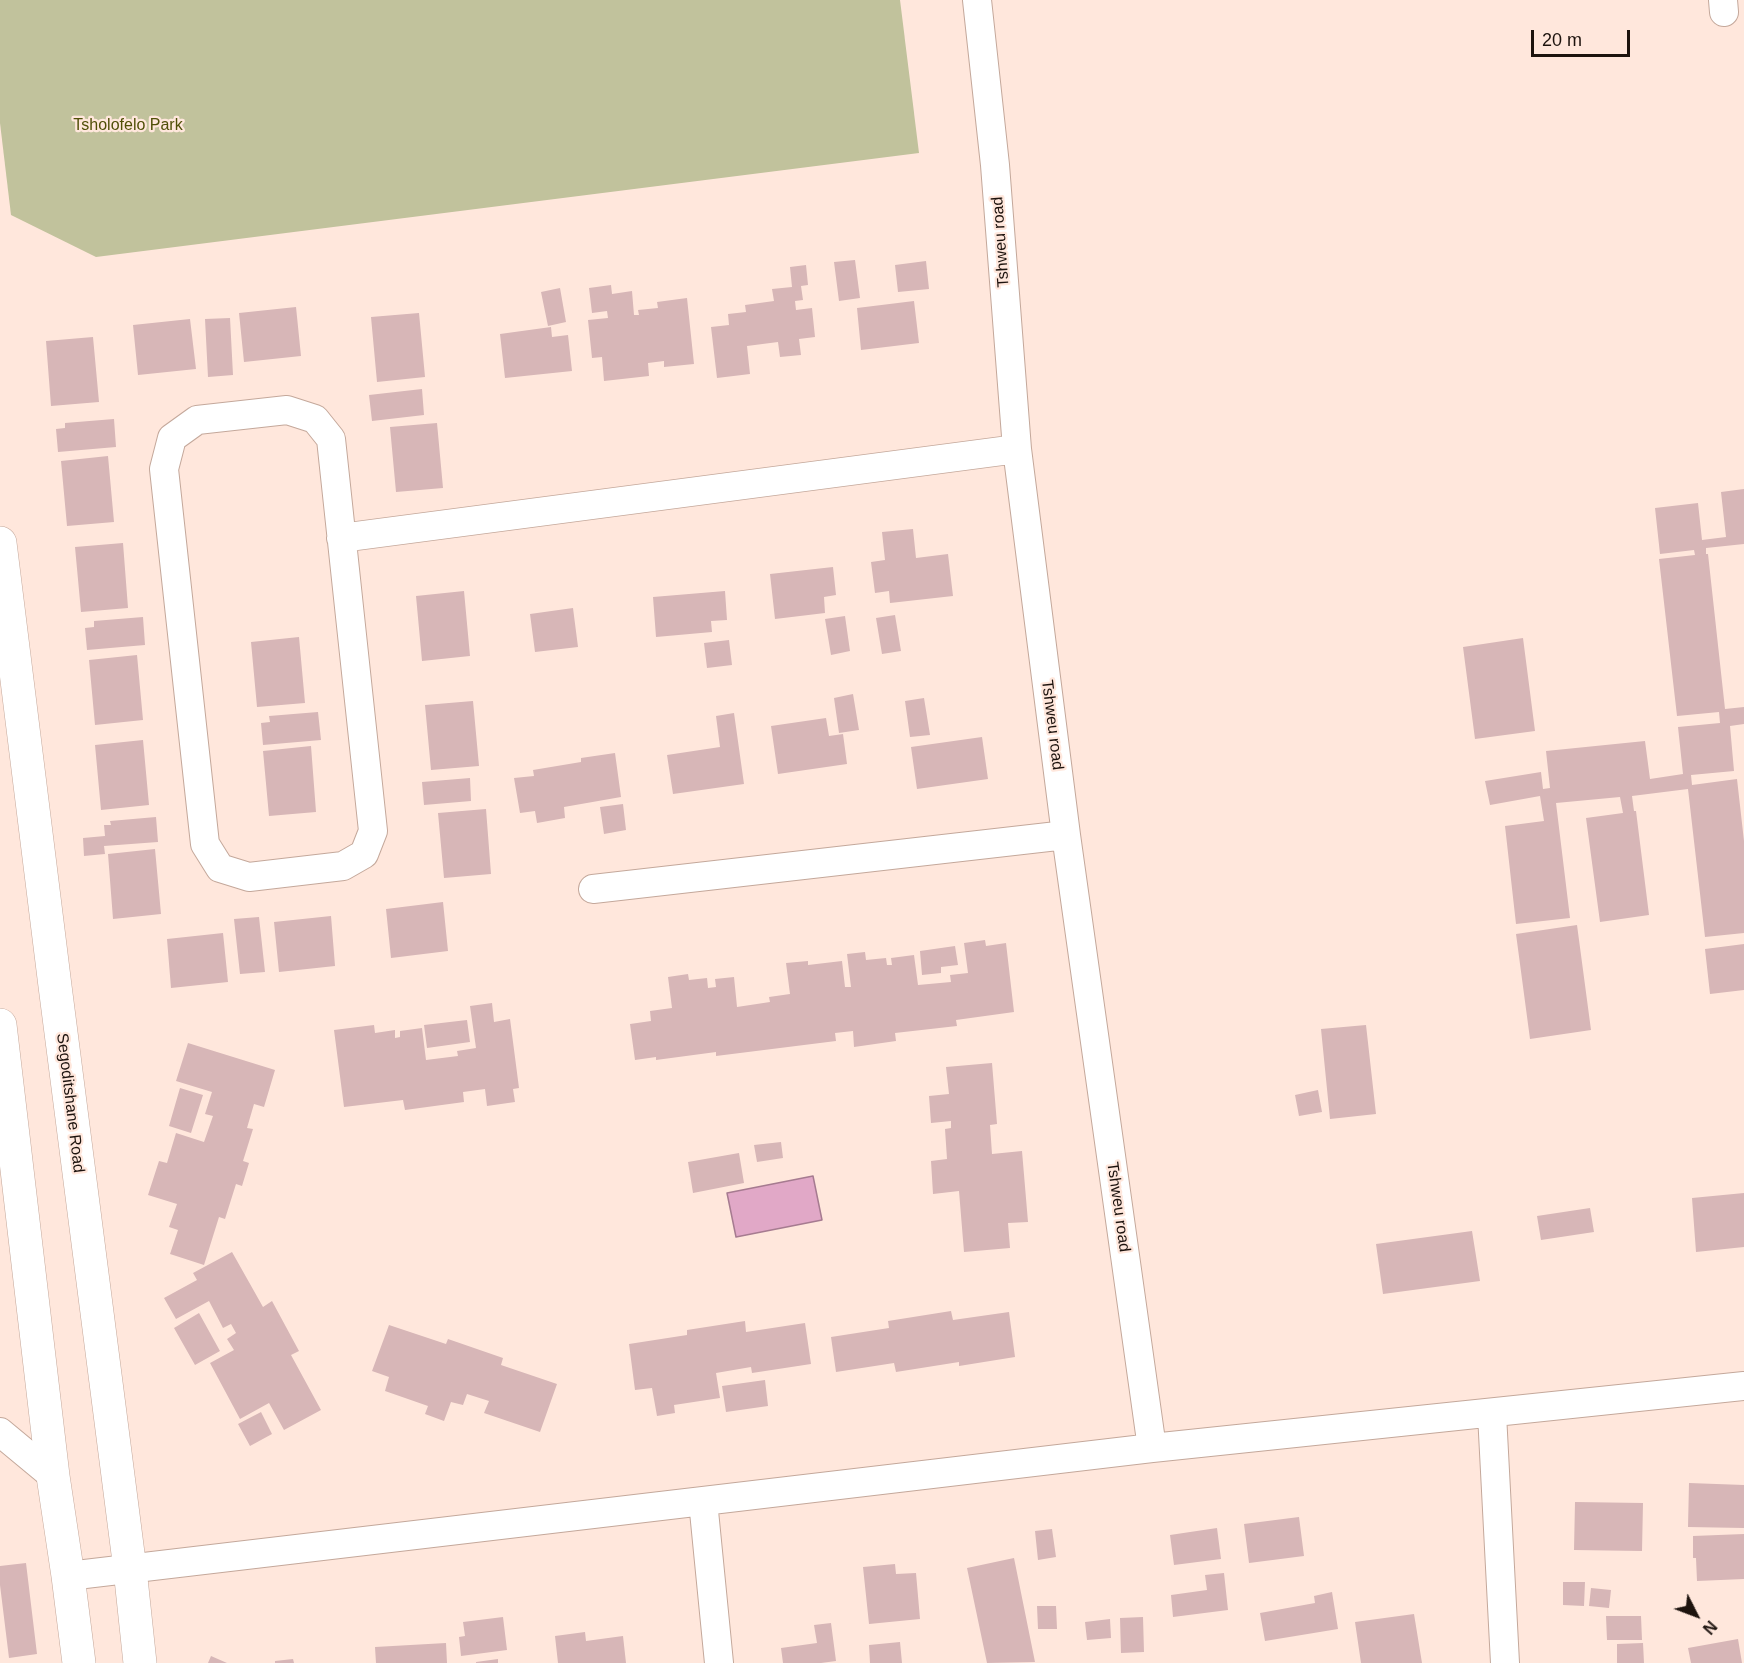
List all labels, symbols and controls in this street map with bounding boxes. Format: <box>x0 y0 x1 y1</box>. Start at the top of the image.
scale bar <box>1534 18 1633 56</box>
text: 20 m <box>1542 30 1582 50</box>
park label: Tsholofelo Park <box>73 116 183 136</box>
street label: Tshweu road <box>988 196 1014 288</box>
street label: Tshweu road <box>1037 679 1067 771</box>
street label: Segoditshane Road <box>52 1032 88 1174</box>
street label: Tshweu road <box>1102 1161 1134 1253</box>
north arrow <box>1666 1585 1726 1645</box>
text: N <box>1700 1617 1720 1637</box>

